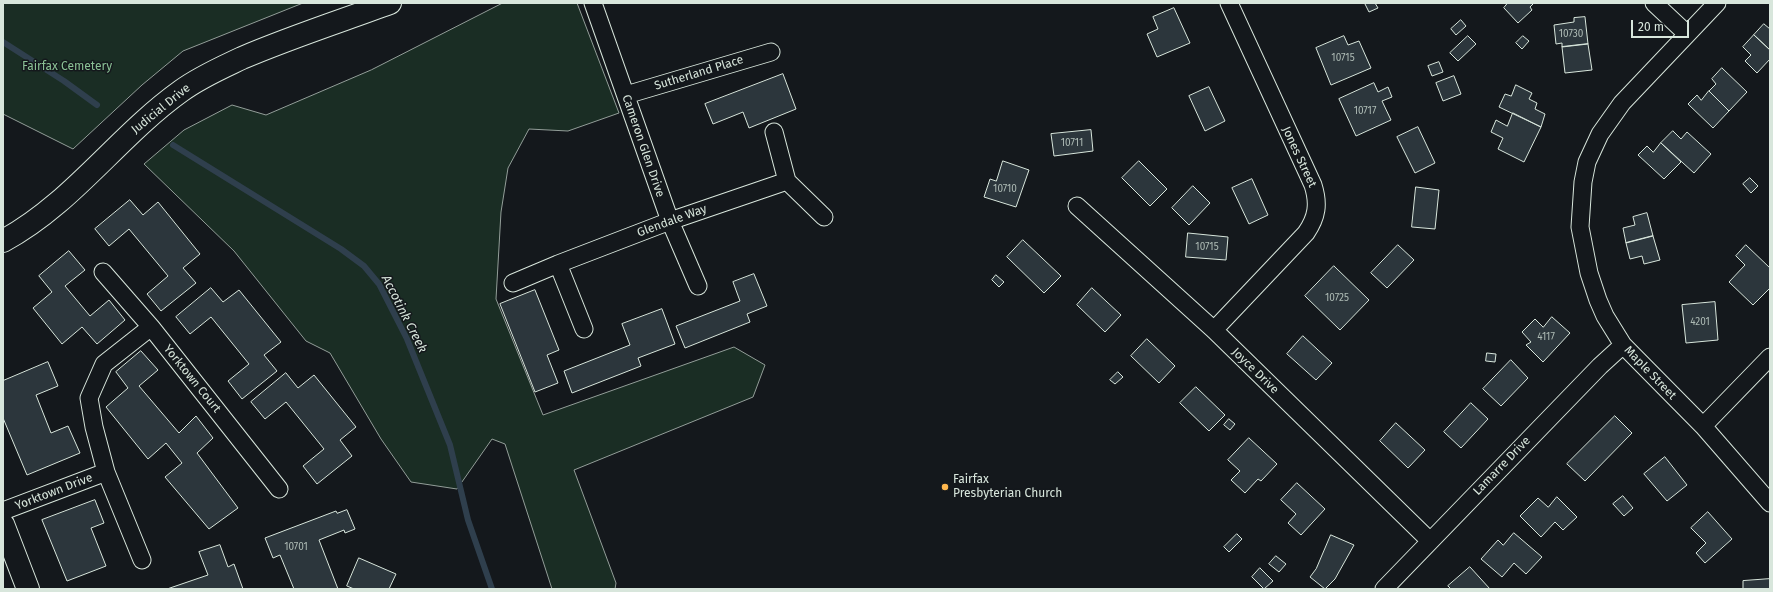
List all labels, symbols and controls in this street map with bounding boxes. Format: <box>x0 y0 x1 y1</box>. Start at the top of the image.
scale bar <box>1633 12 1691 38</box>
text: 20 m <box>1638 20 1664 34</box>
house number: 10730 <box>1559 28 1583 40</box>
house number: 10715 <box>1331 52 1355 64</box>
street label: Sutherland Place <box>653 53 745 93</box>
park label: Fairfax Cemetery <box>22 60 112 74</box>
street label: Judicial Drive <box>129 81 193 137</box>
street label: Cameron Glen Drive <box>619 93 667 199</box>
house number: 10717 <box>1354 105 1376 117</box>
street label: Jones Street <box>1279 124 1319 190</box>
house number: 10711 <box>1061 137 1083 149</box>
house number: 10710 <box>993 183 1017 195</box>
street label: Glendale Way <box>635 202 709 240</box>
house number: 10715 <box>1195 241 1219 253</box>
water label: Accotink Creek <box>378 273 430 355</box>
house number: 10725 <box>1325 292 1349 304</box>
house number: 4201 <box>1690 316 1710 328</box>
house number: 4117 <box>1537 331 1555 343</box>
street label: Yorktown Court <box>160 342 224 416</box>
street label: Maple Street <box>1621 343 1679 403</box>
street label: Joyce Drive <box>1228 345 1282 397</box>
street label: Lamarre Drive <box>1470 434 1534 498</box>
street label: Yorktown Drive <box>13 471 95 513</box>
place label: Fairfax Presbyterian Church <box>953 473 1062 501</box>
marker: Fairfax Presbyterian Church <box>940 482 950 492</box>
house number: 10701 <box>284 541 308 553</box>

